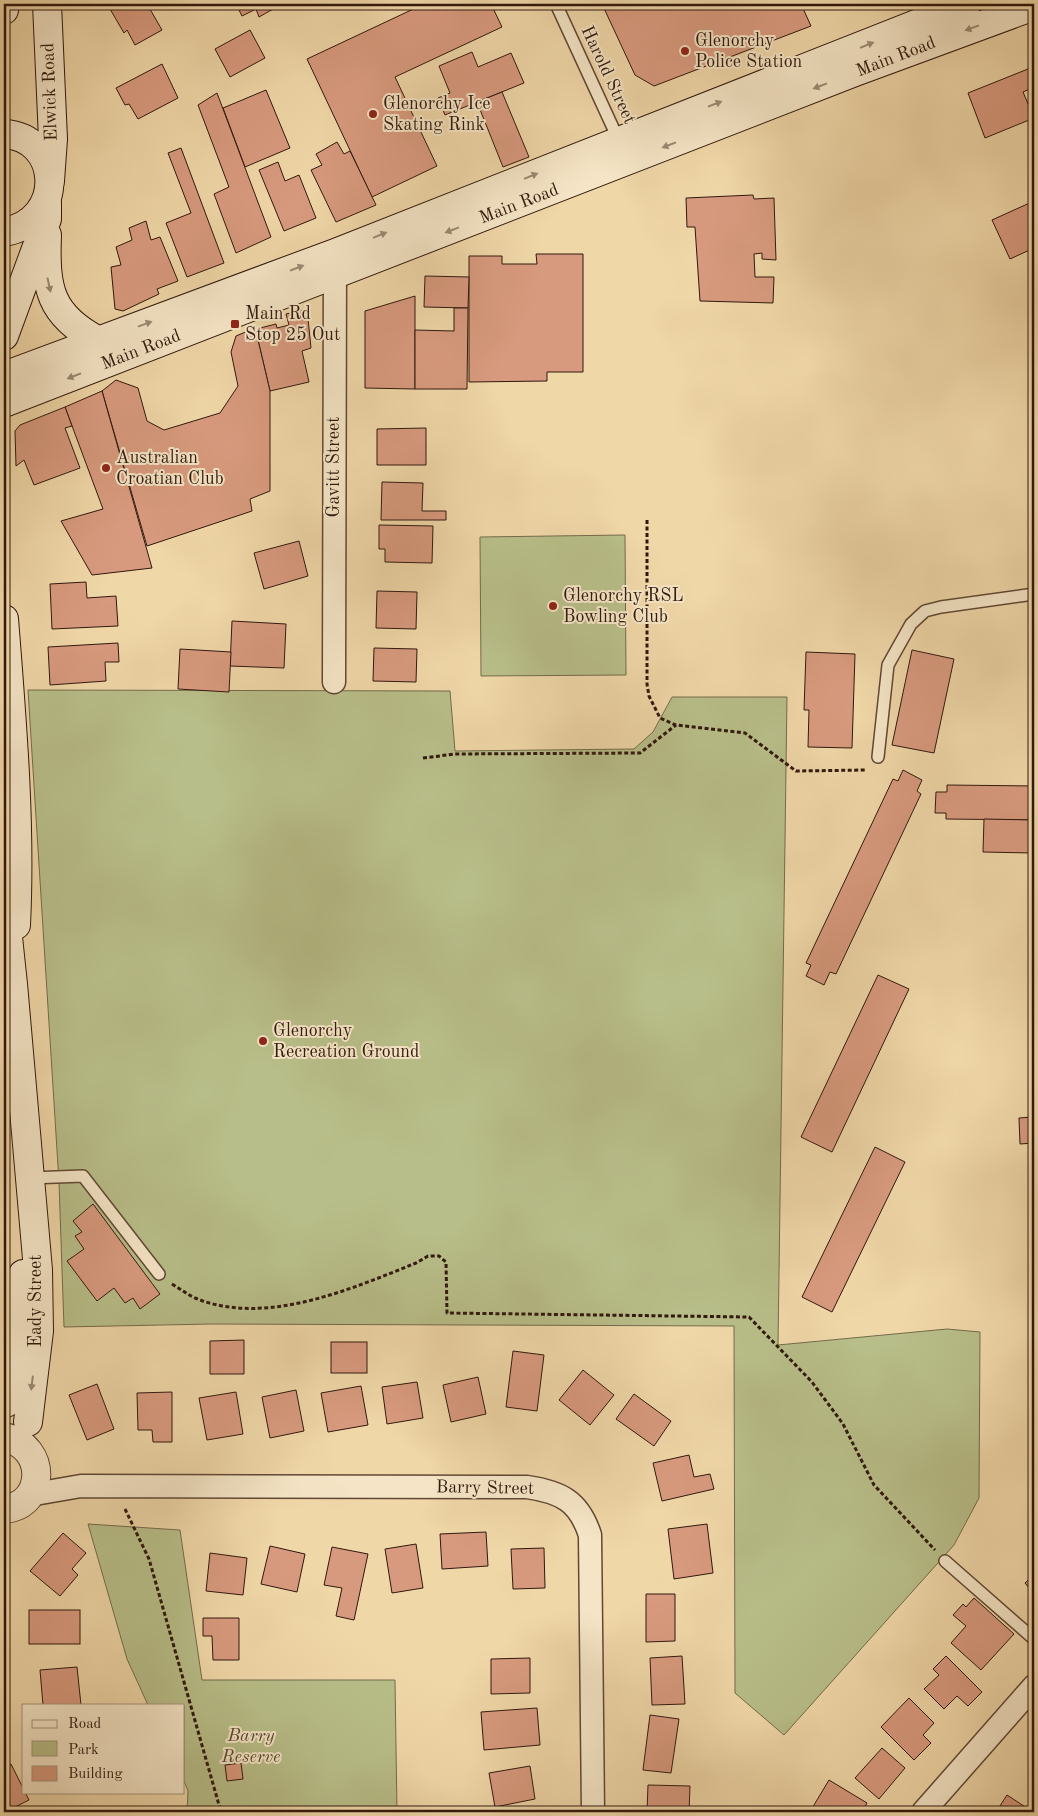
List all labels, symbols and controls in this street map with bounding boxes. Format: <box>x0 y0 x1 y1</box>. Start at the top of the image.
street label: Harold Street <box>577 23 639 127</box>
one-way arrow <box>964 24 979 32</box>
place label: Glenorchy Police Station <box>695 32 803 71</box>
street label: Main Road <box>854 34 938 80</box>
one-way arrow <box>860 40 874 48</box>
street label: Elwick Road <box>39 42 61 142</box>
marker: Glenorchy Police Station <box>679 45 691 57</box>
one-way arrow <box>812 82 827 90</box>
place label: Glenorchy Ice Skating Rink <box>383 95 491 134</box>
one-way arrow <box>708 99 722 107</box>
marker: Glenorchy Ice Skating Rink <box>367 108 379 120</box>
one-way arrow <box>661 141 676 149</box>
one-way arrow <box>524 171 538 179</box>
street label: Main Road <box>477 181 561 227</box>
one-way arrow <box>444 226 459 234</box>
one-way arrow <box>373 231 387 239</box>
one-way arrow <box>290 264 305 271</box>
one-way arrow <box>45 277 53 292</box>
place label: Main Rd Stop 25 Out <box>245 305 340 344</box>
marker: Main Rd Stop 25 Out <box>229 318 241 330</box>
one-way arrow <box>138 320 153 328</box>
street label: Main Road <box>99 327 183 373</box>
one-way arrow <box>66 372 81 380</box>
street label: Gavitt Street <box>325 416 343 518</box>
place label: Australian Croatian Club <box>116 449 224 488</box>
marker: Australian Croatian Club <box>100 462 112 474</box>
place label: Glenorchy RSL Bowling Club <box>563 587 683 626</box>
marker: Glenorchy RSL Bowling Club <box>547 600 559 612</box>
place label: Glenorchy Recreation Ground <box>273 1022 419 1061</box>
marker: Glenorchy Recreation Ground <box>257 1035 269 1047</box>
street label: Eady Street <box>27 1255 45 1348</box>
one-way arrow <box>28 1375 36 1391</box>
street label: Barry Street <box>436 1478 534 1498</box>
legend <box>22 1704 185 1794</box>
text: Road <box>68 1717 102 1732</box>
park label: Barry Reserve <box>221 1727 280 1766</box>
text: Park <box>68 1743 99 1758</box>
text: Building <box>68 1767 123 1782</box>

